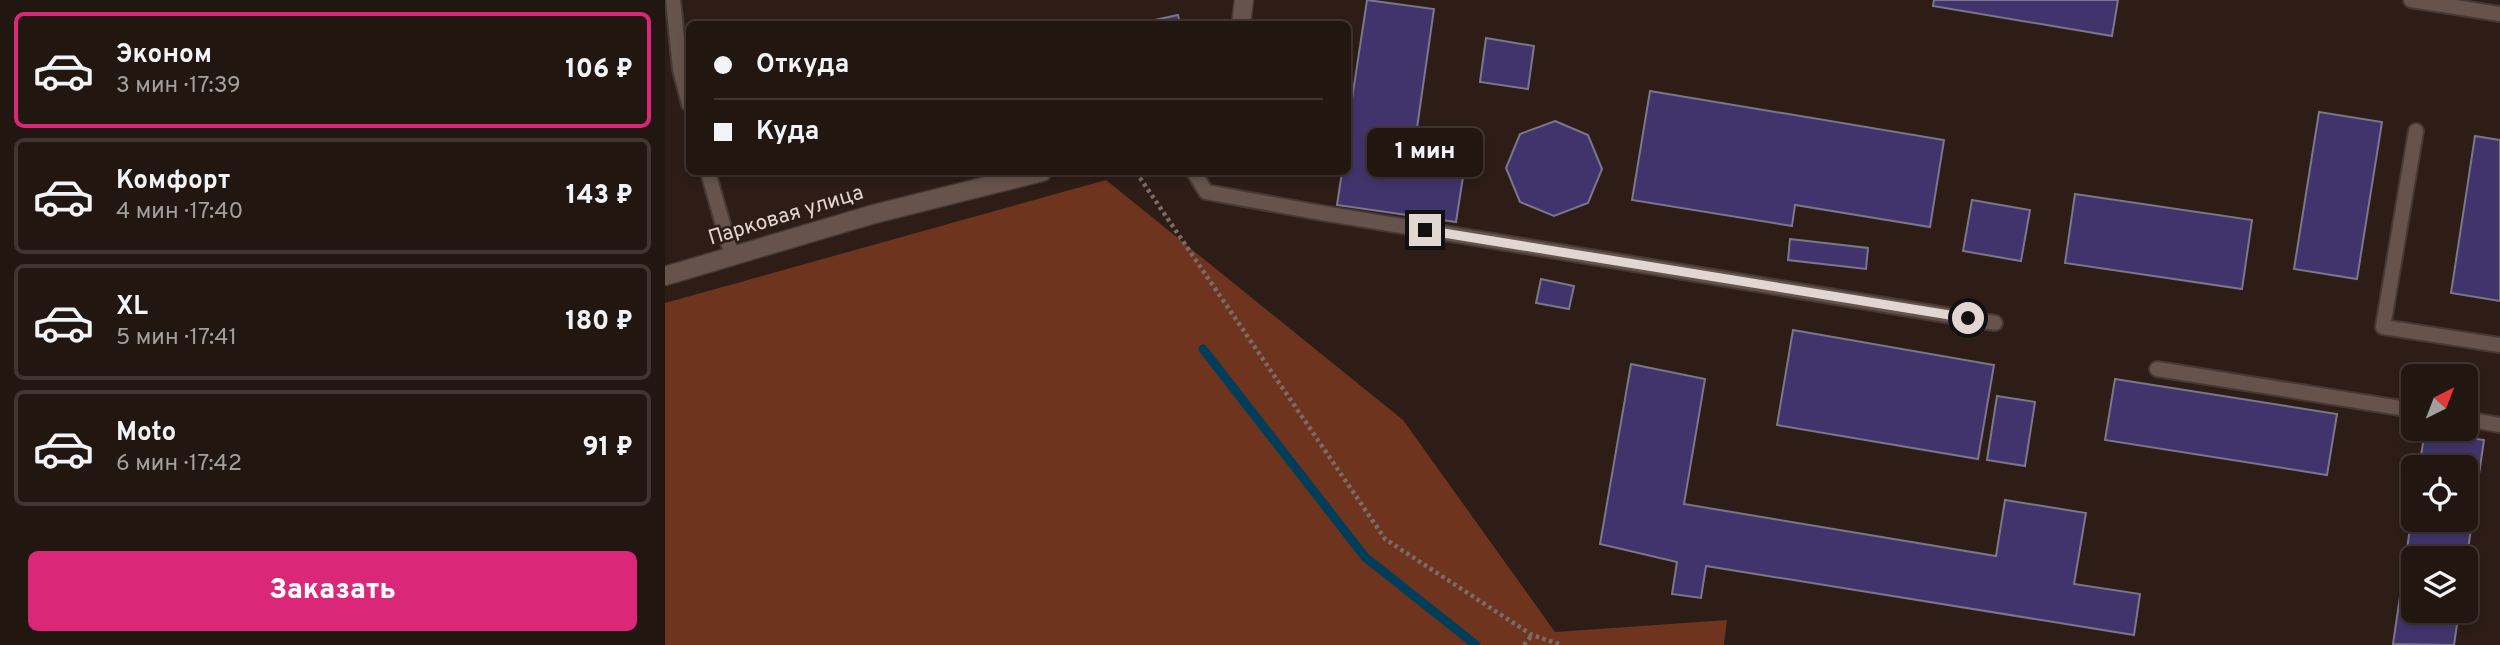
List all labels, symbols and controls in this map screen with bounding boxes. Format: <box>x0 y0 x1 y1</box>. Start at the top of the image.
icon: car <box>32 39 95 102</box>
text: Эконом <box>116 39 212 72</box>
text: Откуда <box>756 49 849 82</box>
text: 106 ₽ <box>565 54 633 87</box>
text: 3 мин · 17:39 <box>116 72 241 101</box>
text: Куда <box>756 116 819 149</box>
callout: 1 мин <box>1367 128 1483 177</box>
text: 1 мин <box>1395 138 1455 167</box>
icon: car <box>32 165 95 228</box>
text: Комфорт <box>116 165 230 198</box>
text: 143 ₽ <box>566 180 633 213</box>
street label: Парковая улица <box>705 180 867 252</box>
text: 4 мин · 17:40 <box>116 198 243 227</box>
route end <box>1409 214 1441 246</box>
icon: car <box>32 291 95 354</box>
text: XL <box>116 291 148 324</box>
route start <box>1952 302 1984 334</box>
text: 180 ₽ <box>565 306 633 339</box>
text: 5 мин · 17:41 <box>116 324 237 353</box>
north arrow <box>2401 364 2478 441</box>
map controls <box>2401 364 2478 623</box>
icon: car <box>32 417 95 480</box>
text: Moto <box>116 417 176 450</box>
text: 91 ₽ <box>582 432 633 465</box>
text: 6 мин · 17:42 <box>116 450 242 479</box>
button: locate <box>2401 455 2478 532</box>
button: layers <box>2401 546 2478 623</box>
button: Заказать <box>28 551 637 631</box>

